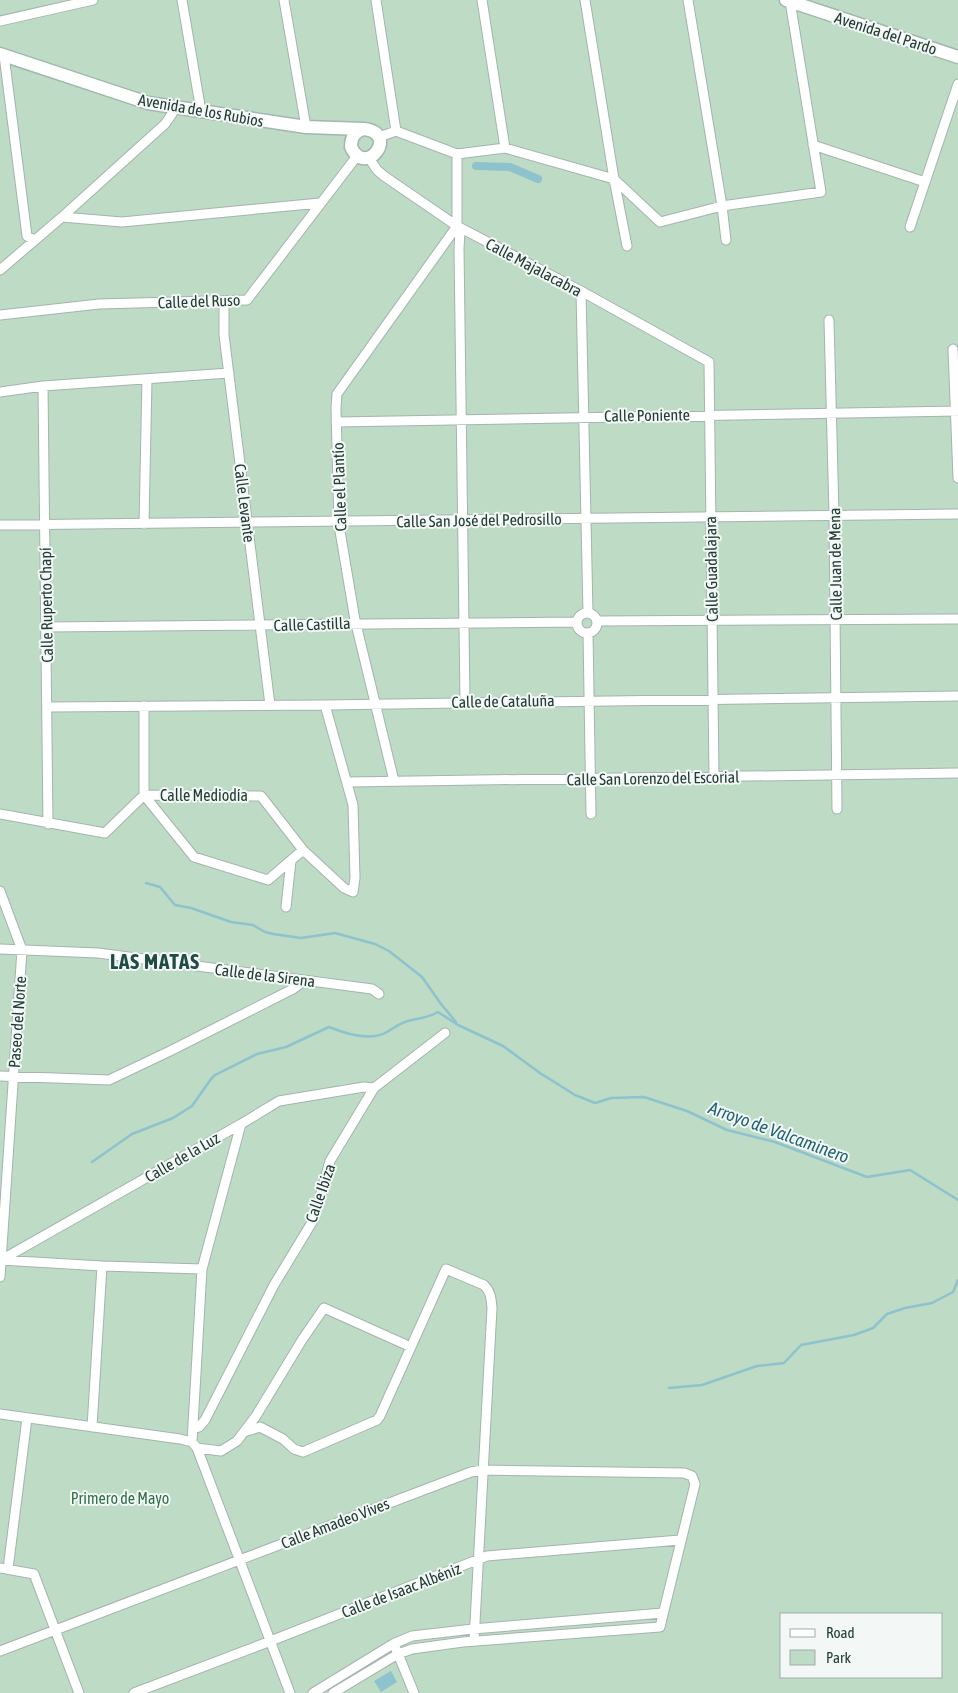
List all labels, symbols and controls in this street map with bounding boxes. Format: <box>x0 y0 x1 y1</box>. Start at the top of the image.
street label: Avenida del Pardo <box>833 8 939 58</box>
street label: Avenida de los Rubios <box>137 90 265 130</box>
street label: Calle Majalacabra <box>482 234 585 301</box>
street label: Calle del Ruso <box>157 291 241 311</box>
street label: Calle Poniente <box>604 405 690 425</box>
street label: Calle el Plantío <box>328 442 350 532</box>
street label: Calle Levante <box>231 463 259 543</box>
street label: Calle Juan de Mena <box>825 507 845 621</box>
street label: Calle San José del Pedrosillo <box>396 510 562 530</box>
street label: Calle Guadalajara <box>701 516 722 622</box>
street label: Calle Ruperto Chapí <box>36 547 57 663</box>
street label: Calle Castilla <box>273 614 351 634</box>
street label: Calle de Cataluña <box>451 691 555 711</box>
street label: Calle San Lorenzo del Escorial <box>567 767 740 789</box>
street label: Calle Mediodía <box>160 786 248 804</box>
district label: LAS MATAS <box>110 949 200 973</box>
street label: Calle de la Sirena <box>214 960 316 990</box>
street label: Paseo del Norte <box>5 975 29 1069</box>
water label: Arroyo de Valcaminero <box>705 1096 852 1167</box>
street label: Calle de la Luz <box>142 1128 223 1186</box>
street label: Calle Ibiza <box>302 1161 338 1225</box>
park label: Primero de Mayo <box>71 1489 169 1508</box>
street label: Calle Amadeo Vives <box>278 1494 392 1552</box>
street label: Calle de Isaac Albéniz <box>339 1559 463 1621</box>
legend <box>780 1613 943 1678</box>
text: Road <box>826 1624 855 1641</box>
text: Park <box>826 1649 851 1666</box>

